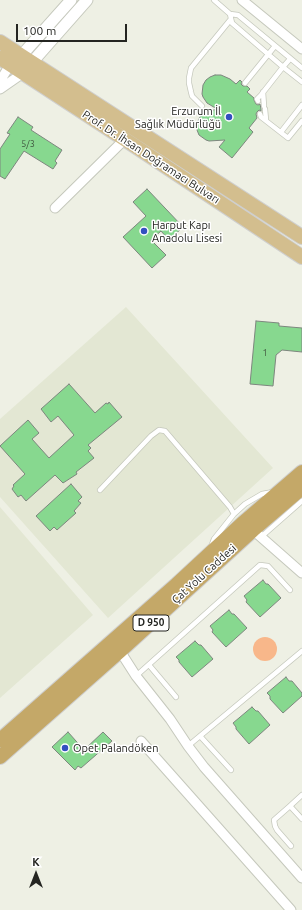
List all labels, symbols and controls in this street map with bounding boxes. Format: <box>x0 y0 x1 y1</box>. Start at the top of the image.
scale bar <box>18 16 129 42</box>
text: 100 m <box>23 24 56 37</box>
place label: Erzurum İl Sağlık Müdürlüğü <box>135 104 221 130</box>
street label: Prof. Dr. İhsan Doğramacı Bulvarı <box>80 108 222 206</box>
marker: Erzurum İl Sağlık Müdürlüğü <box>224 112 234 122</box>
house number: 5/3 <box>21 139 35 149</box>
place label: Harput Kapı Anadolu Lisesi <box>152 218 222 244</box>
marker: Harput Kapı Anadolu Lisesi <box>139 226 149 236</box>
house number: 1 <box>262 348 268 358</box>
street label: Çat Yolu Caddesi <box>169 542 239 606</box>
road number: D 950 <box>133 615 169 631</box>
place label: Opet Palandöken <box>73 741 158 755</box>
marker: Opet Palandöken <box>60 743 70 753</box>
north arrow <box>16 854 56 894</box>
text: K <box>32 856 40 868</box>

